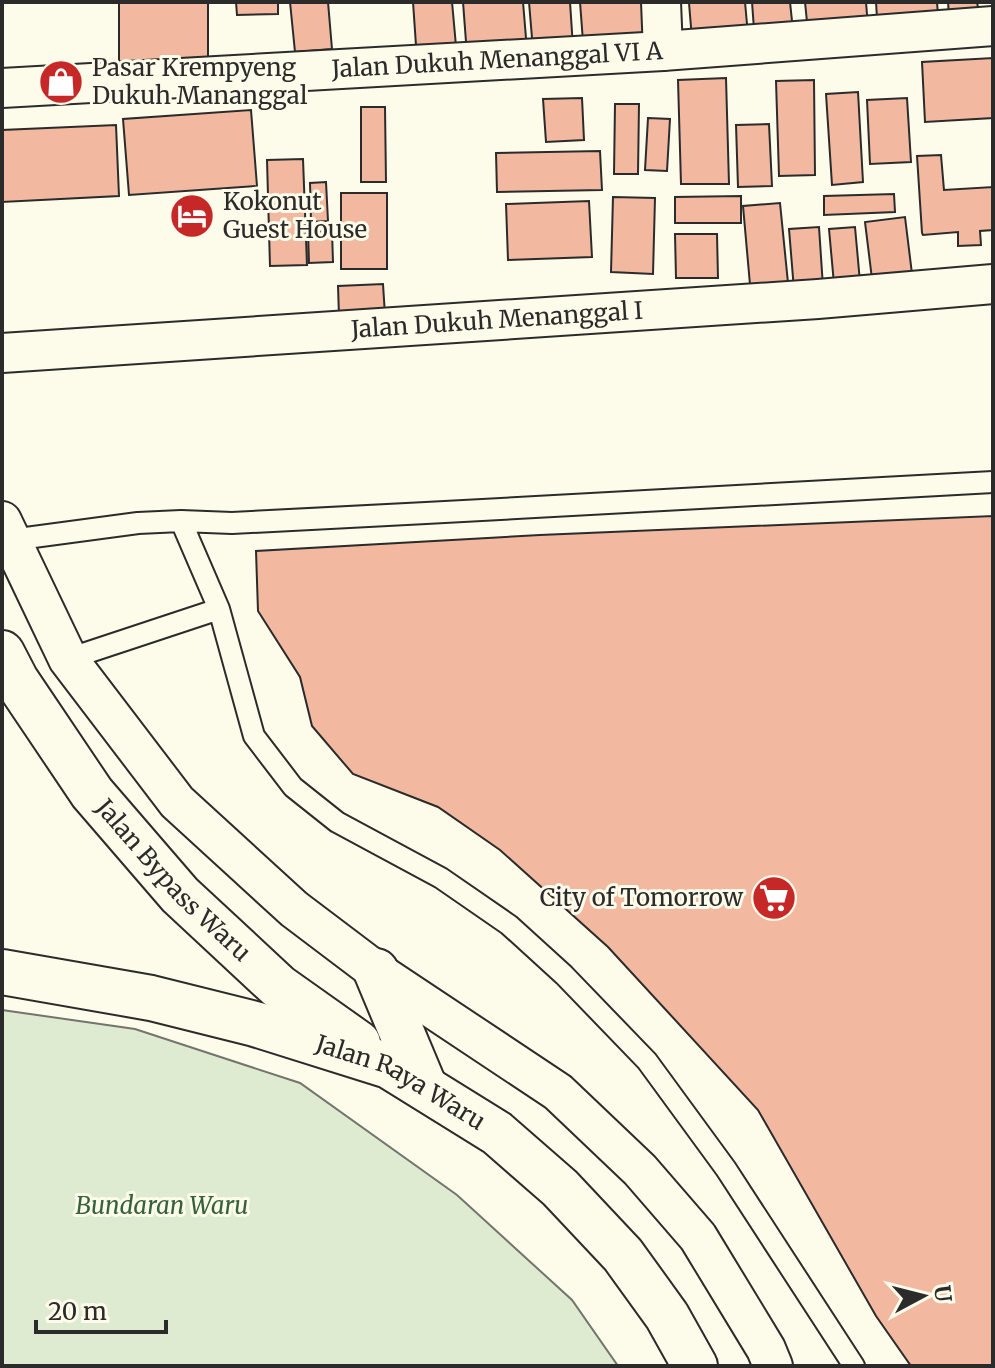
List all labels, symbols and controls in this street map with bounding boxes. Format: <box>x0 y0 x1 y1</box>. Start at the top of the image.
street label: Jalan Dukuh Menanggal VI A <box>330 35 665 85</box>
place label: Pasar Krempyeng Dukuh Mananggal <box>92 52 307 111</box>
shop icon: Pasar Krempyeng Dukuh Mananggal <box>37 58 85 106</box>
place label: Kokonut Guest House <box>223 186 367 245</box>
hotel icon: Kokonut Guest House <box>168 192 216 240</box>
street label: Jalan Dukuh Menanggal I <box>349 295 644 345</box>
street label: Jalan Bypass Waru <box>89 792 257 968</box>
supermarket icon: City of Tomorrow <box>750 874 798 922</box>
place label: City of Tomorrow <box>540 882 744 913</box>
street label: Jalan Raya Waru <box>311 1028 491 1137</box>
park label: Bundaran Waru <box>76 1190 248 1221</box>
north arrow <box>883 1256 963 1336</box>
scale bar <box>36 1284 166 1334</box>
text: U <box>928 1284 958 1304</box>
text: 20 m <box>48 1296 107 1327</box>

